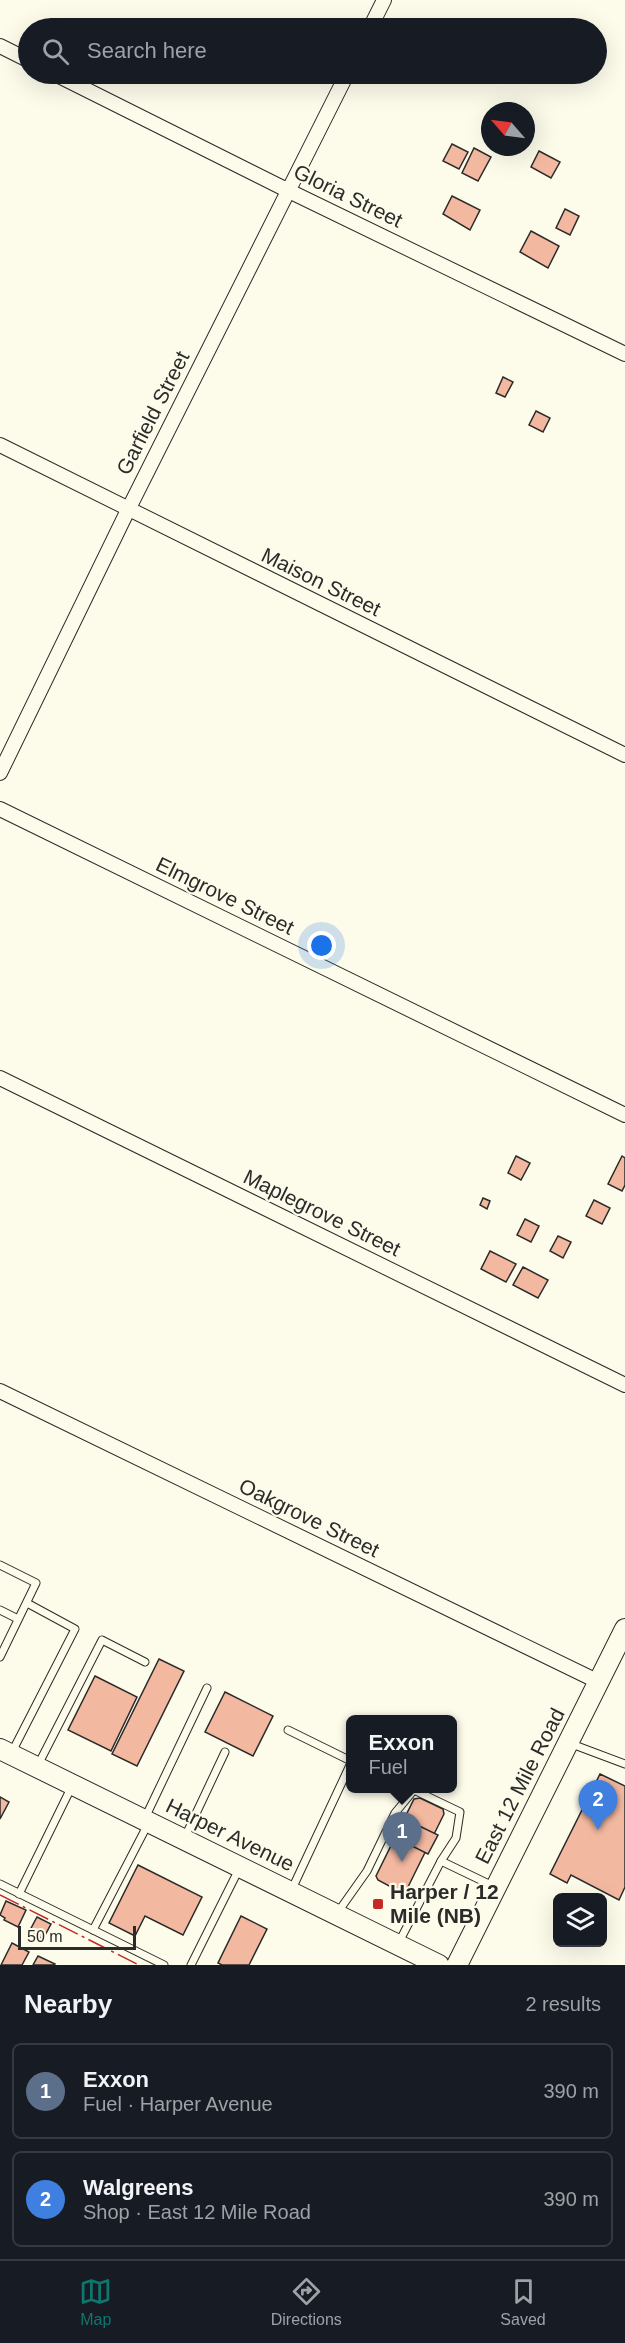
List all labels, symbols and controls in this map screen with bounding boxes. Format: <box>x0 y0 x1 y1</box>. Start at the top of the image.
search box <box>18 18 607 84</box>
icon: search <box>39 35 72 68</box>
text: Search here <box>87 38 207 63</box>
north arrow <box>481 102 535 156</box>
street label: Gloria Street <box>290 159 406 232</box>
street label: Garfield Street <box>112 347 194 478</box>
street label: Maison Street <box>258 543 385 620</box>
street label: Elmgrove Street <box>153 852 298 939</box>
your location <box>307 931 336 960</box>
street label: Maplegrove Street <box>240 1165 405 1261</box>
street label: Oakgrove Street <box>235 1474 383 1561</box>
street label: East 12 Mile Road <box>470 1704 569 1867</box>
popup <box>346 1715 457 1793</box>
text: Exxon <box>368 1730 435 1755</box>
text: Fuel <box>368 1756 407 1778</box>
pin: 2 <box>578 1780 618 1830</box>
street label: Harper Avenue <box>162 1794 298 1876</box>
pin: 1 <box>382 1812 422 1862</box>
place label: Harper / 12 Mile (NB) <box>390 1880 499 1927</box>
map controls <box>553 1893 607 1947</box>
button: layers <box>553 1893 607 1947</box>
marker: Harper / 12 Mile (NB) <box>371 1897 385 1911</box>
scale bar <box>18 1923 136 1950</box>
text: 50 m <box>27 1928 63 1945</box>
text: Nearby <box>24 1989 112 2019</box>
text: 2 results <box>525 1993 601 2015</box>
text: Exxon <box>83 2067 149 2092</box>
text: 1 <box>40 2080 51 2102</box>
text: 390 m <box>543 2080 599 2102</box>
text: Fuel · Harper Avenue <box>83 2093 273 2115</box>
text: Walgreens <box>83 2175 193 2200</box>
text: 2 <box>40 2188 51 2210</box>
text: 390 m <box>543 2188 599 2210</box>
text: Shop · East 12 Mile Road <box>83 2201 311 2223</box>
tab: Map <box>79 2275 112 2329</box>
tab: Directions <box>271 2275 342 2329</box>
tab: Saved <box>500 2275 546 2329</box>

